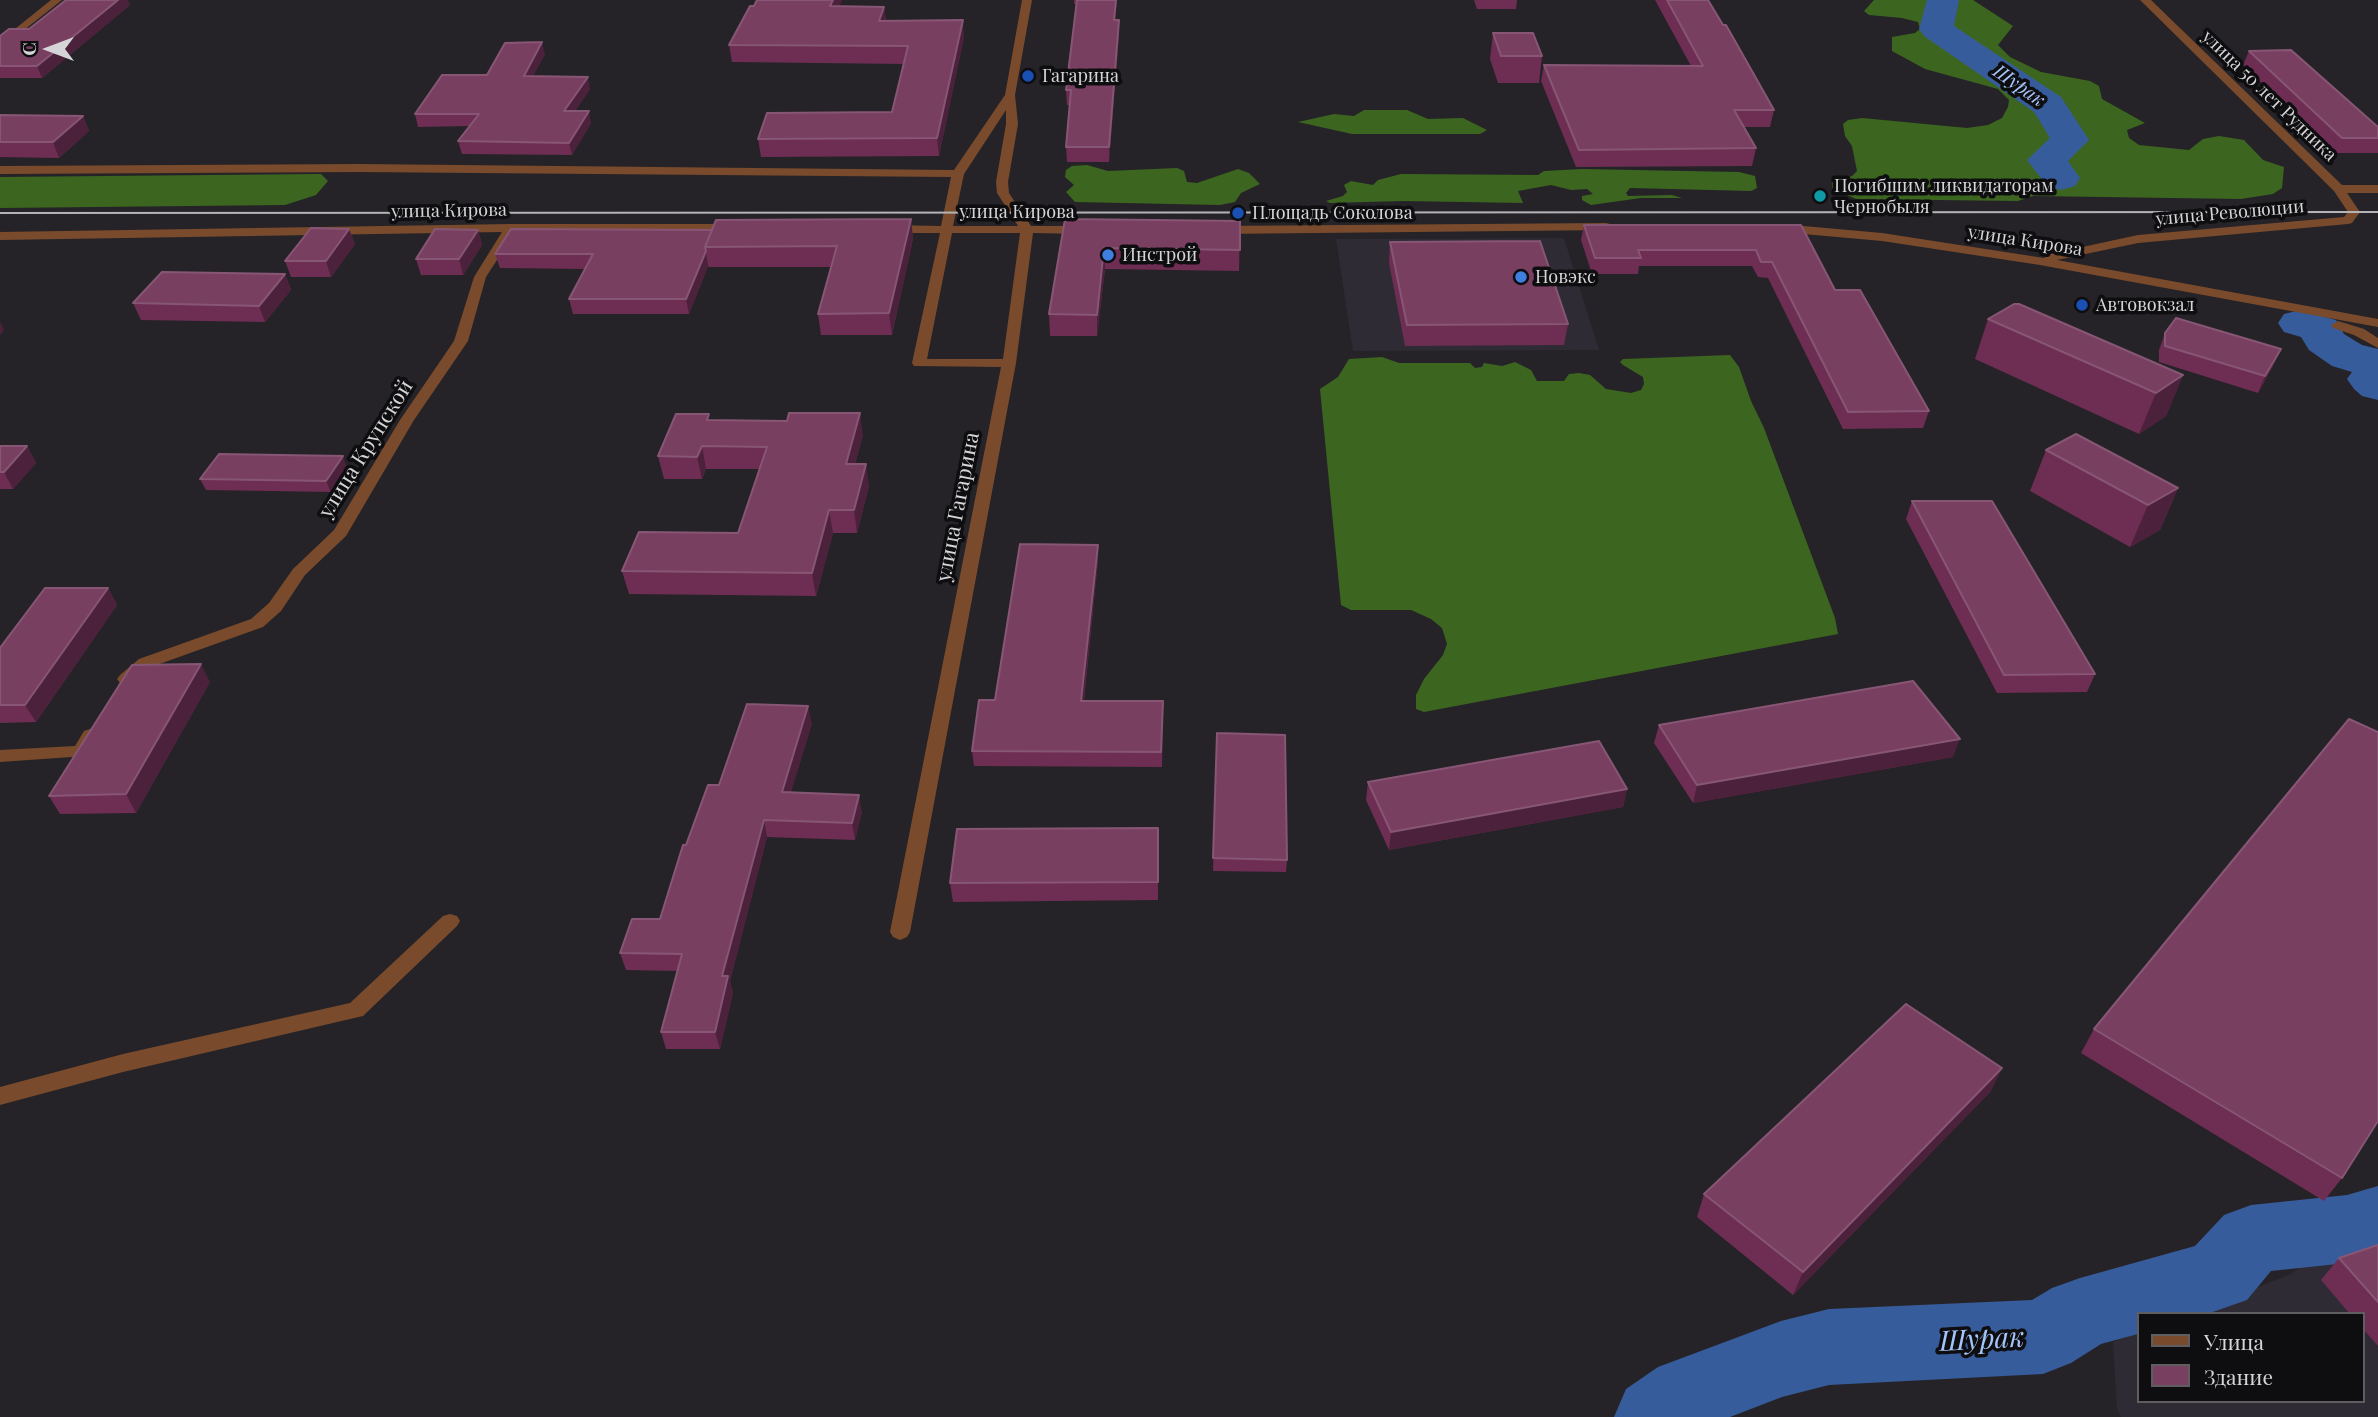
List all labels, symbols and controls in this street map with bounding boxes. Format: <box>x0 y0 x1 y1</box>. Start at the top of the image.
north arrow <box>14 14 84 84</box>
street label: улица 50 лет Рудника <box>2197 26 2341 166</box>
text: С <box>15 42 41 56</box>
water label: Шурак <box>1989 60 2049 112</box>
place label: Гагарина <box>1042 65 1119 87</box>
marker: Гагарина <box>1020 68 1036 84</box>
place label: Погибшим ликвидаторам Чернобыля <box>1834 175 2054 218</box>
marker: Погибшим ликвидаторам Чернобыля <box>1812 188 1828 204</box>
street label: улица Революции <box>2155 196 2305 230</box>
street label: улица Кирова <box>391 199 507 223</box>
street label: улица Кирова <box>959 201 1075 223</box>
place label: Площадь Соколова <box>1252 202 1413 224</box>
marker: Площадь Соколова <box>1230 205 1246 221</box>
street label: улица Кирова <box>1966 221 2084 261</box>
place label: Инстрой <box>1122 244 1197 266</box>
marker: Инстрой <box>1100 247 1116 263</box>
place label: Новэкс <box>1535 266 1596 288</box>
marker: Новэкс <box>1513 269 1529 285</box>
place label: Автовокзал <box>2096 294 2194 316</box>
marker: Автовокзал <box>2074 297 2090 313</box>
street label: улица Крупской <box>313 375 419 523</box>
street label: улица Гагарина <box>931 430 985 584</box>
legend <box>2136 1312 2364 1403</box>
water label: Шурак <box>1938 1321 2026 1359</box>
text: Улица <box>2204 1327 2264 1355</box>
text: Здание <box>2204 1362 2273 1390</box>

